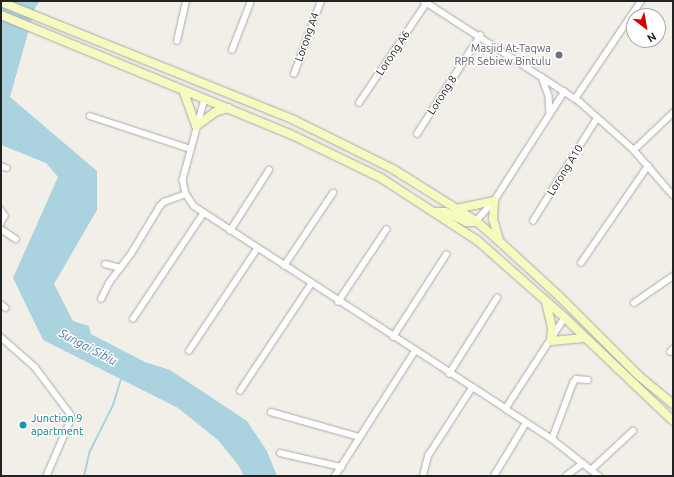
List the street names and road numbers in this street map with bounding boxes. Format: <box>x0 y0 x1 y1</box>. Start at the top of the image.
street label: Lorong A4 <box>292 11 322 63</box>
street label: Lorong A6 <box>373 28 413 78</box>
street label: Lorong 8 <box>424 73 460 117</box>
street label: Lorong A10 <box>544 142 586 198</box>

